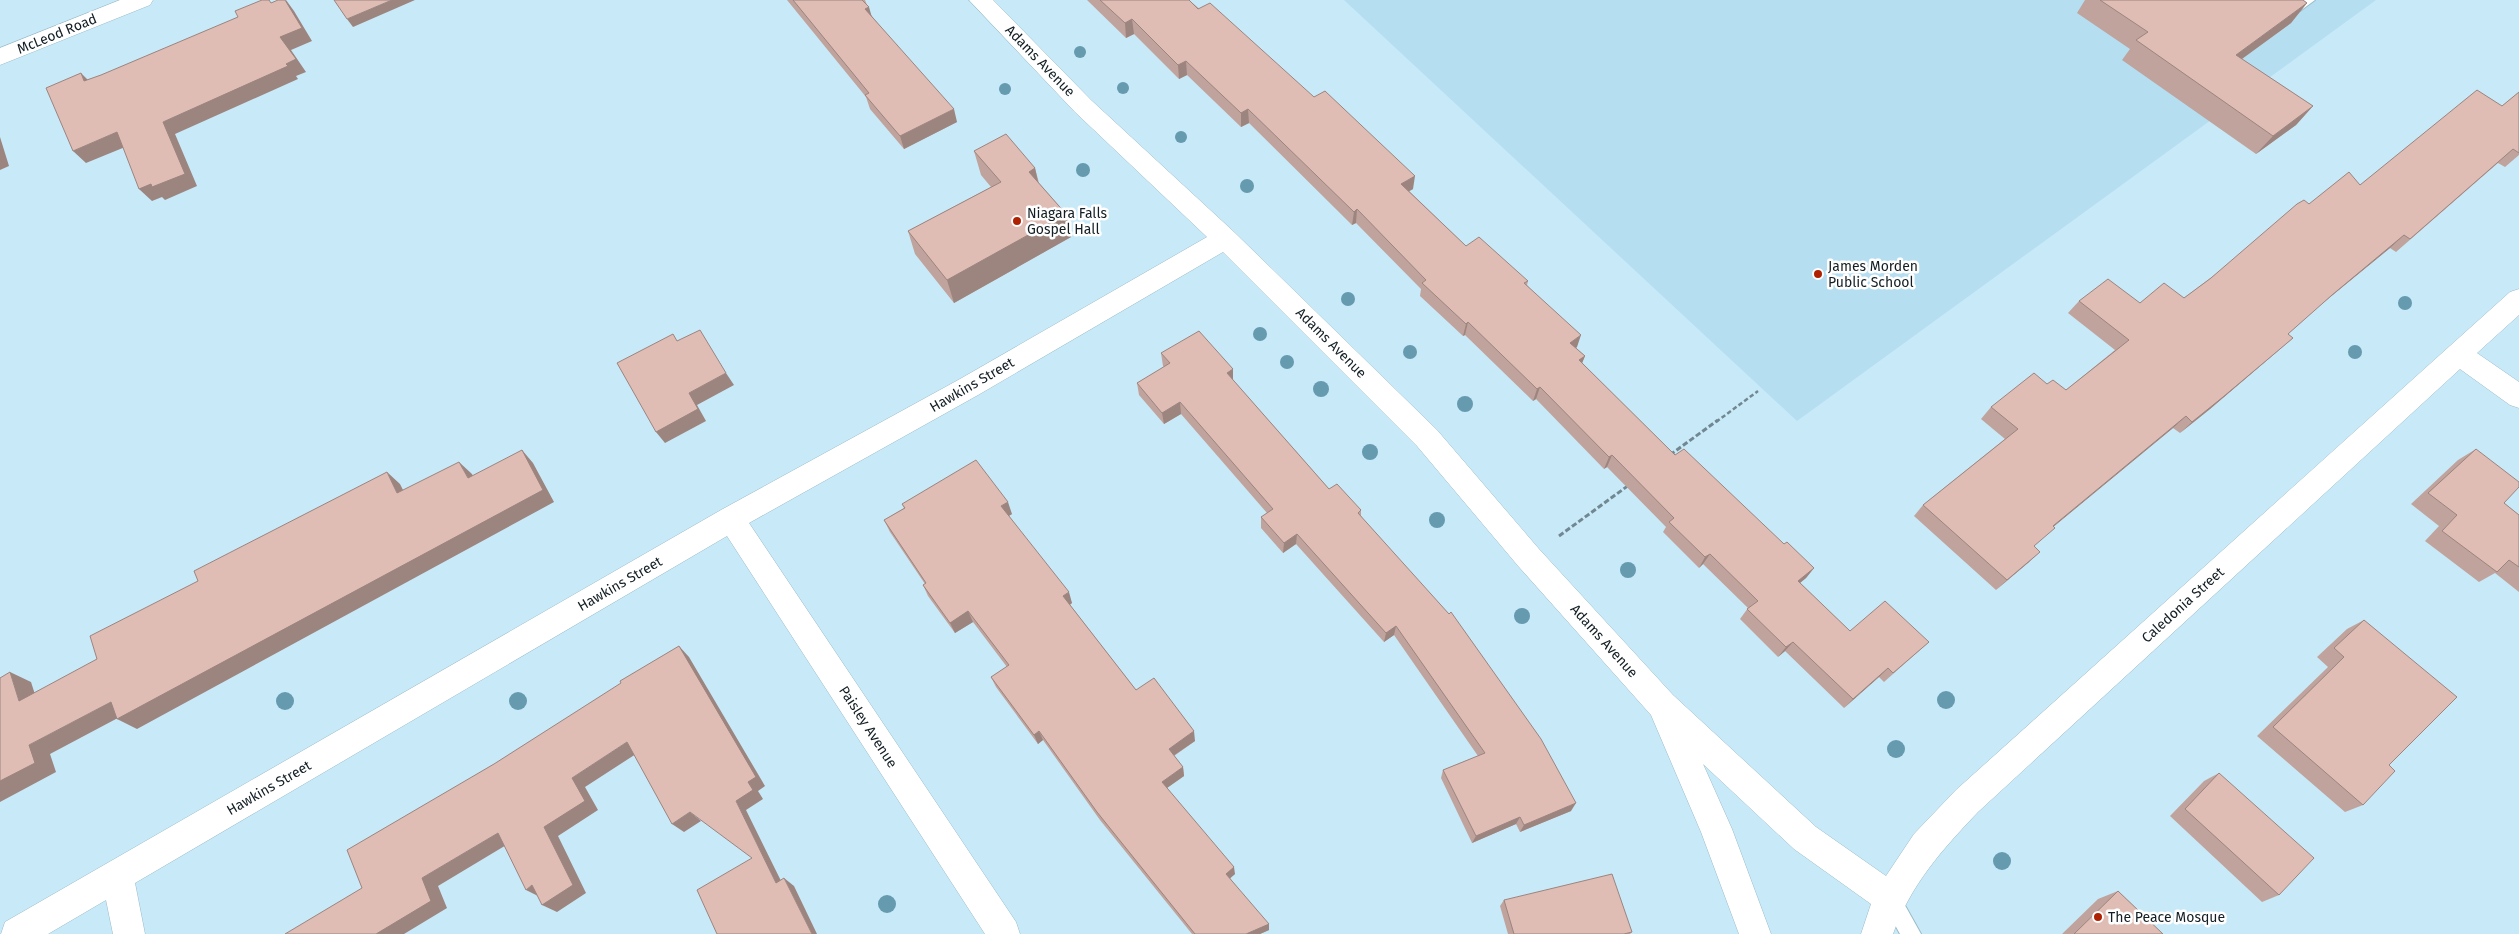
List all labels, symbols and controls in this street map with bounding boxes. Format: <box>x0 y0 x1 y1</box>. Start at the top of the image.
street label: McLeod Road <box>15 10 99 58</box>
street label: Adams Avenue <box>1002 22 1078 100</box>
place label: Niagara Falls Gospel Hall <box>1027 205 1108 238</box>
marker: Niagara Falls Gospel Hall <box>1011 215 1023 227</box>
place label: James Morden Public School <box>1828 258 1918 291</box>
marker: James Morden Public School <box>1812 268 1824 280</box>
street label: Adams Avenue <box>1292 304 1370 382</box>
street label: Hawkins Street <box>927 354 1018 416</box>
street label: Hawkins Street <box>575 553 666 615</box>
street label: Caledonia Street <box>2138 563 2228 646</box>
street label: Adams Avenue <box>1567 601 1641 681</box>
street label: Paisley Avenue <box>835 683 901 771</box>
street label: Hawkins Street <box>224 757 315 819</box>
place label: The Peace Mosque <box>2108 909 2225 926</box>
marker: The Peace Mosque <box>2092 911 2104 923</box>

